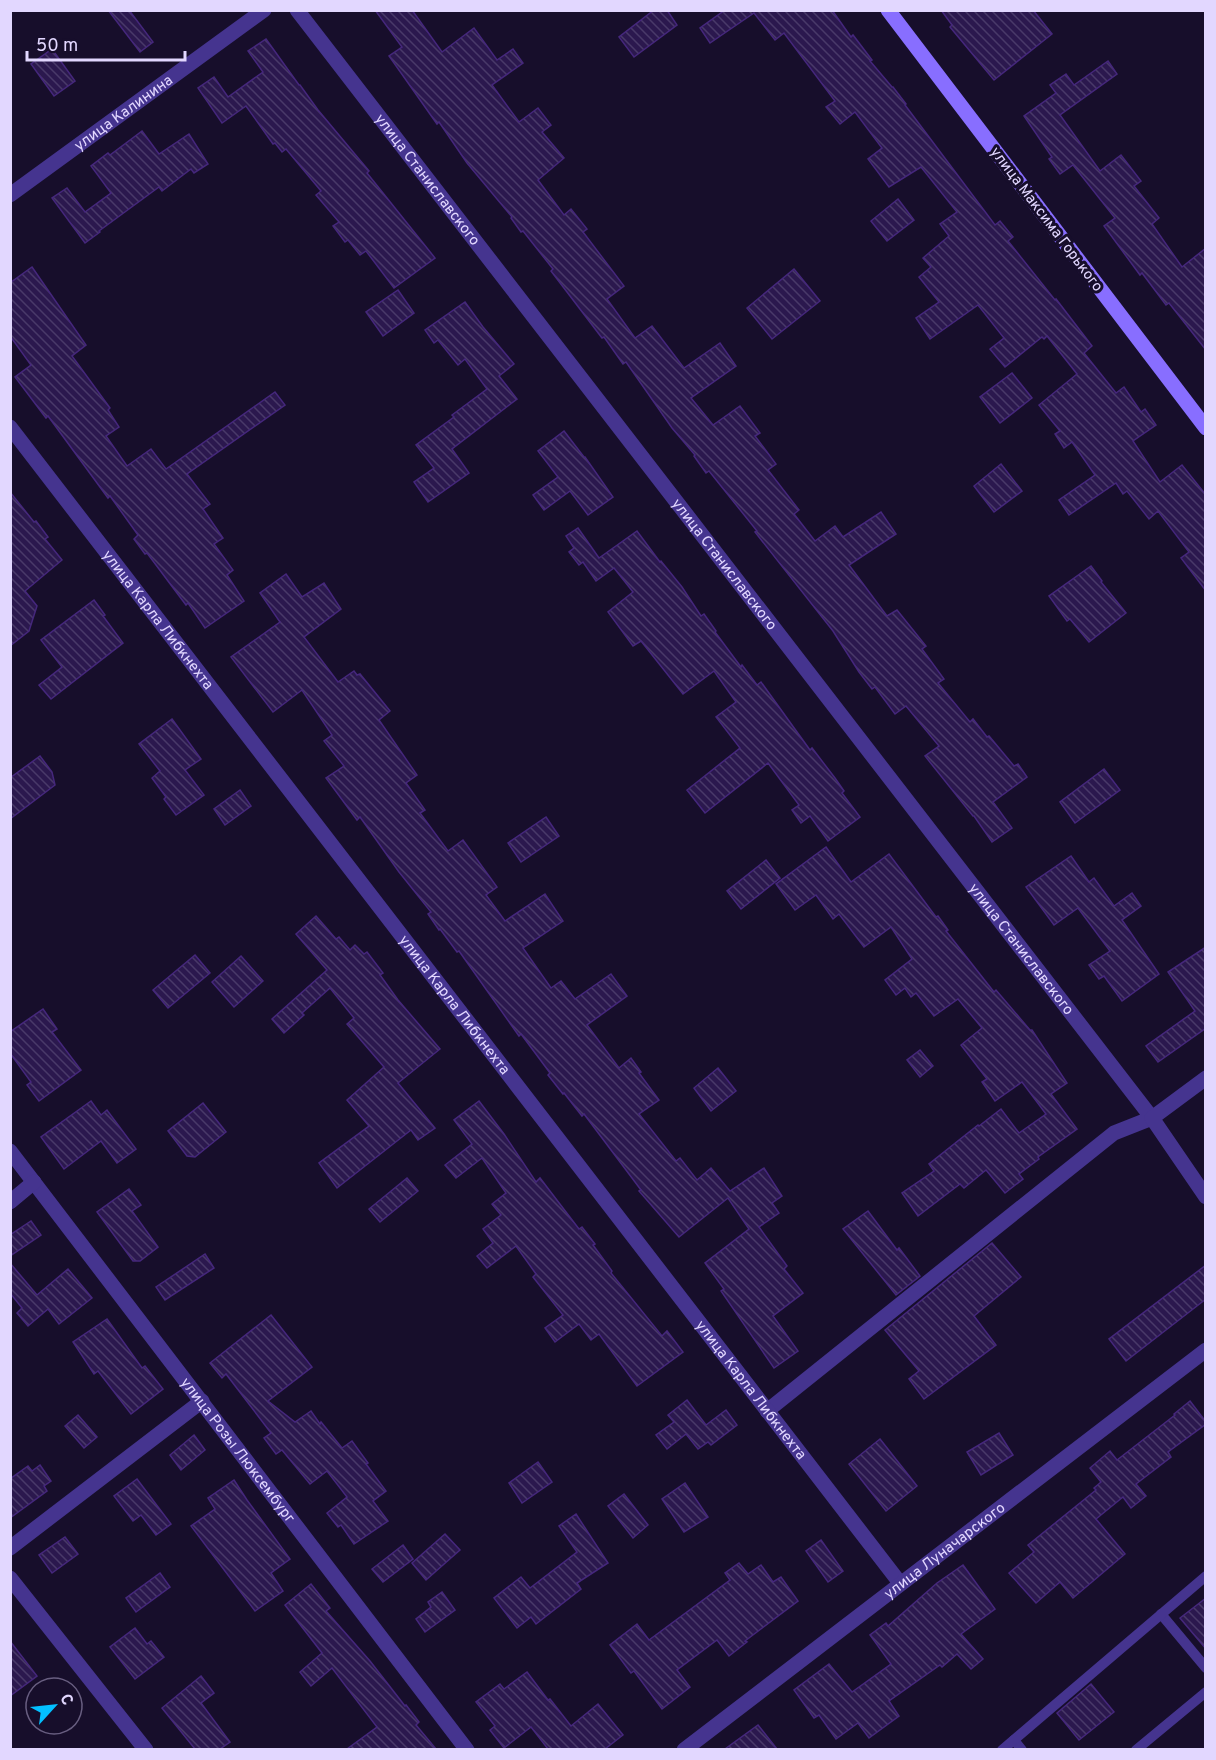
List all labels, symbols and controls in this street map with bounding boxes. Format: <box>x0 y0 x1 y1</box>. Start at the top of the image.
scale bar <box>27 24 184 62</box>
text: 50 m <box>36 35 78 58</box>
street label: улица Калинина <box>71 72 177 156</box>
street label: улица Станиславского <box>370 111 483 250</box>
street label: улица Максима Горького <box>985 144 1106 296</box>
street label: улица Станиславского <box>667 495 780 635</box>
street label: улица Карла Либкнехта <box>97 547 217 694</box>
street label: улица Станиславского <box>963 880 1077 1020</box>
street label: улица Карла Либкнехта <box>394 932 513 1079</box>
street label: улица Карла Либкнехта <box>690 1317 810 1464</box>
street label: улица Розы Люксембург <box>175 1374 298 1527</box>
street label: улица Луначарского <box>881 1499 1010 1604</box>
north arrow <box>24 1676 84 1736</box>
text: С <box>54 1691 77 1709</box>

